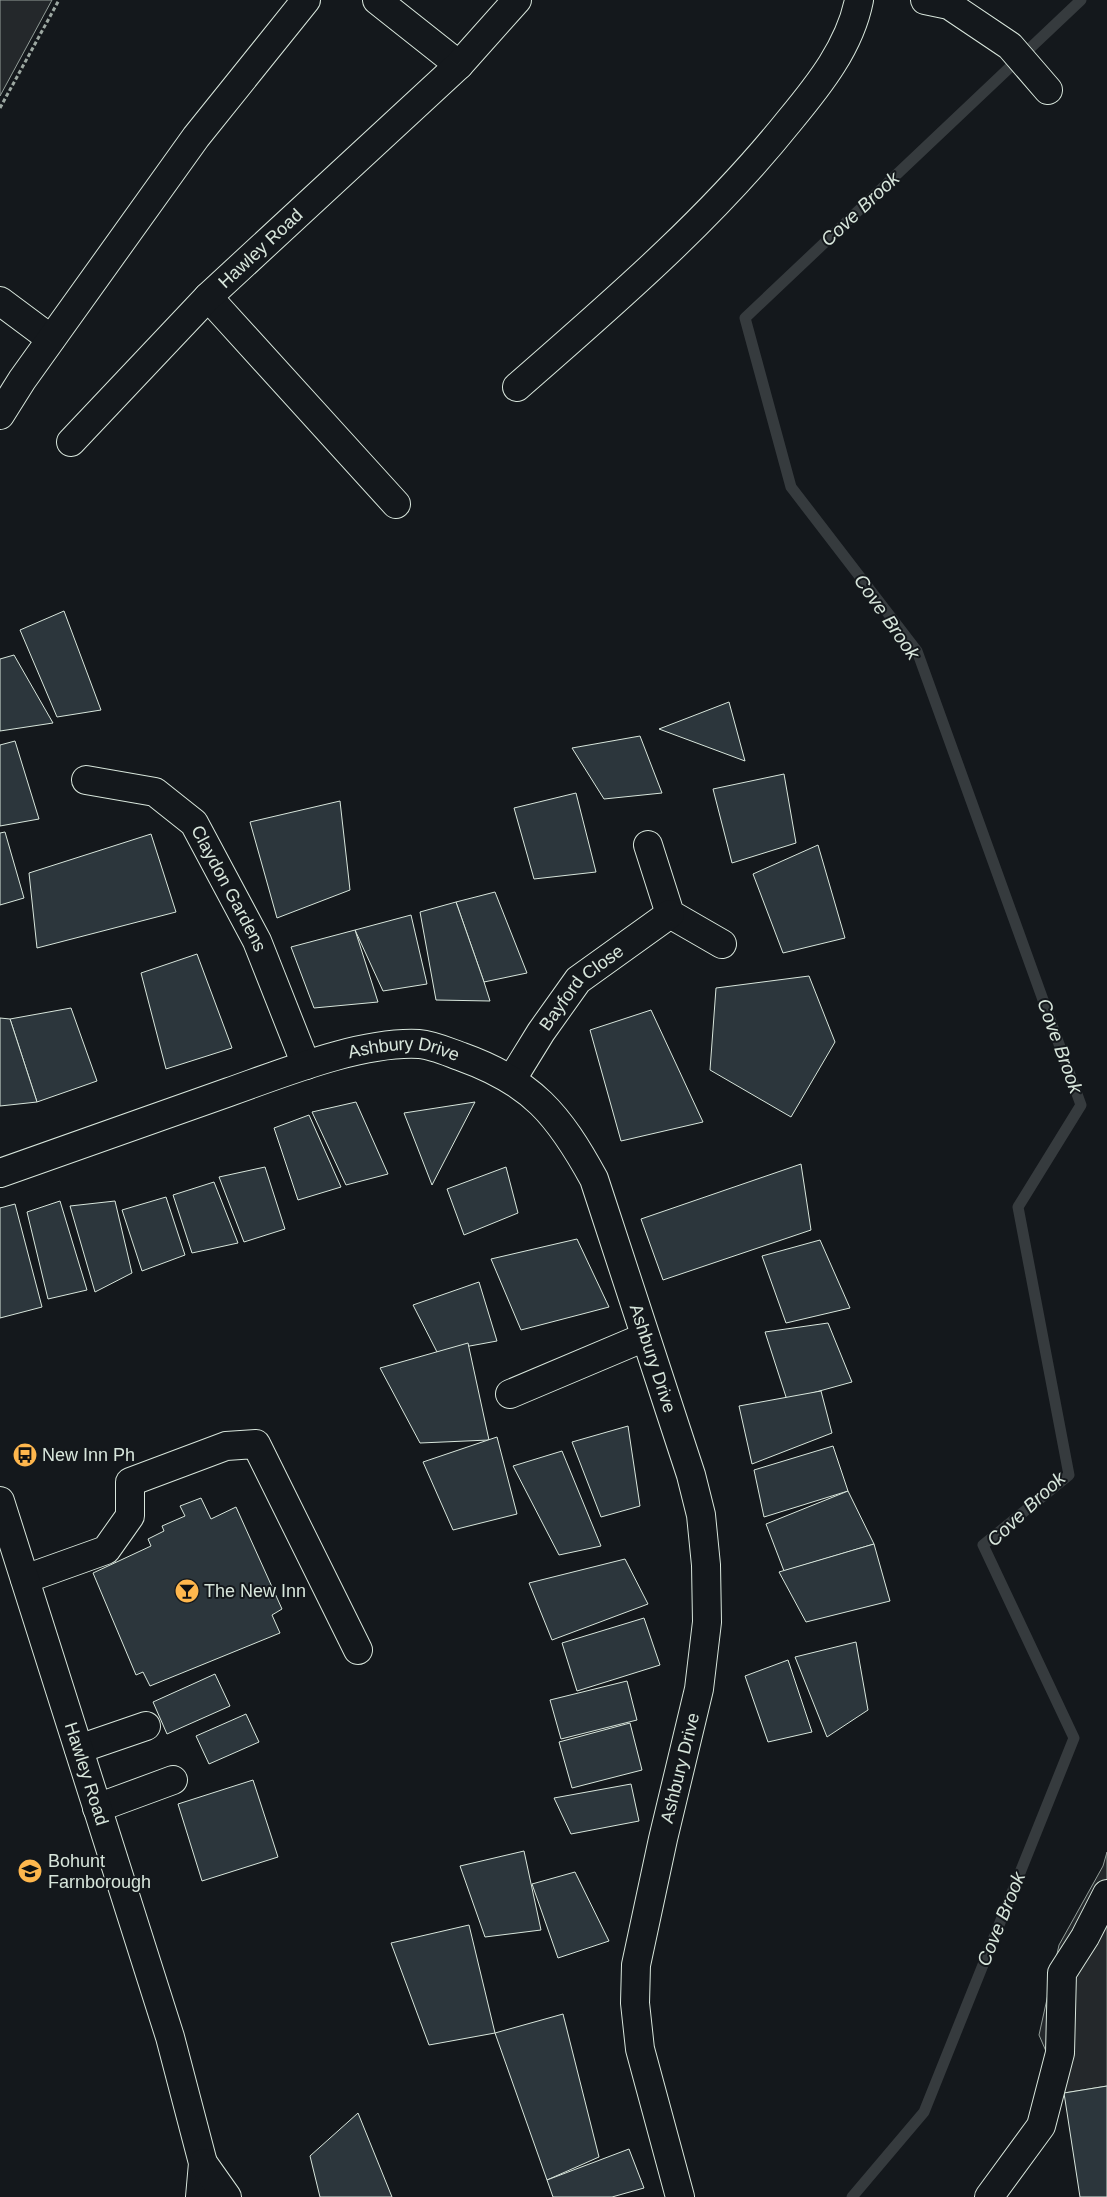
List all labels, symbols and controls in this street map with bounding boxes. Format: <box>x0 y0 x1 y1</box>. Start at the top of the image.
water label: Cove Brook <box>817 166 905 251</box>
street label: Hawley Road <box>214 205 307 292</box>
water label: Cove Brook <box>850 570 925 665</box>
street label: Claydon Gardens <box>187 822 270 954</box>
street label: Bayford Close <box>535 941 627 1034</box>
water label: Cove Brook <box>1033 996 1087 1098</box>
street label: Ashbury Drive <box>346 1034 462 1065</box>
street label: Ashbury Drive <box>626 1302 680 1415</box>
bus stop icon: New Inn Ph <box>12 1442 38 1468</box>
place label: New Inn Ph <box>42 1445 135 1465</box>
water label: Cove Brook <box>983 1466 1071 1551</box>
bar icon: The New Inn <box>174 1578 200 1604</box>
place label: The New Inn <box>204 1581 306 1601</box>
street label: Ashbury Drive <box>657 1711 703 1825</box>
street label: Hawley Road <box>61 1720 112 1828</box>
place label: Bohunt Farnborough <box>48 1851 151 1892</box>
school or university icon: Bohunt Farnborough <box>17 1858 43 1884</box>
water label: Cove Brook <box>973 1868 1030 1969</box>

